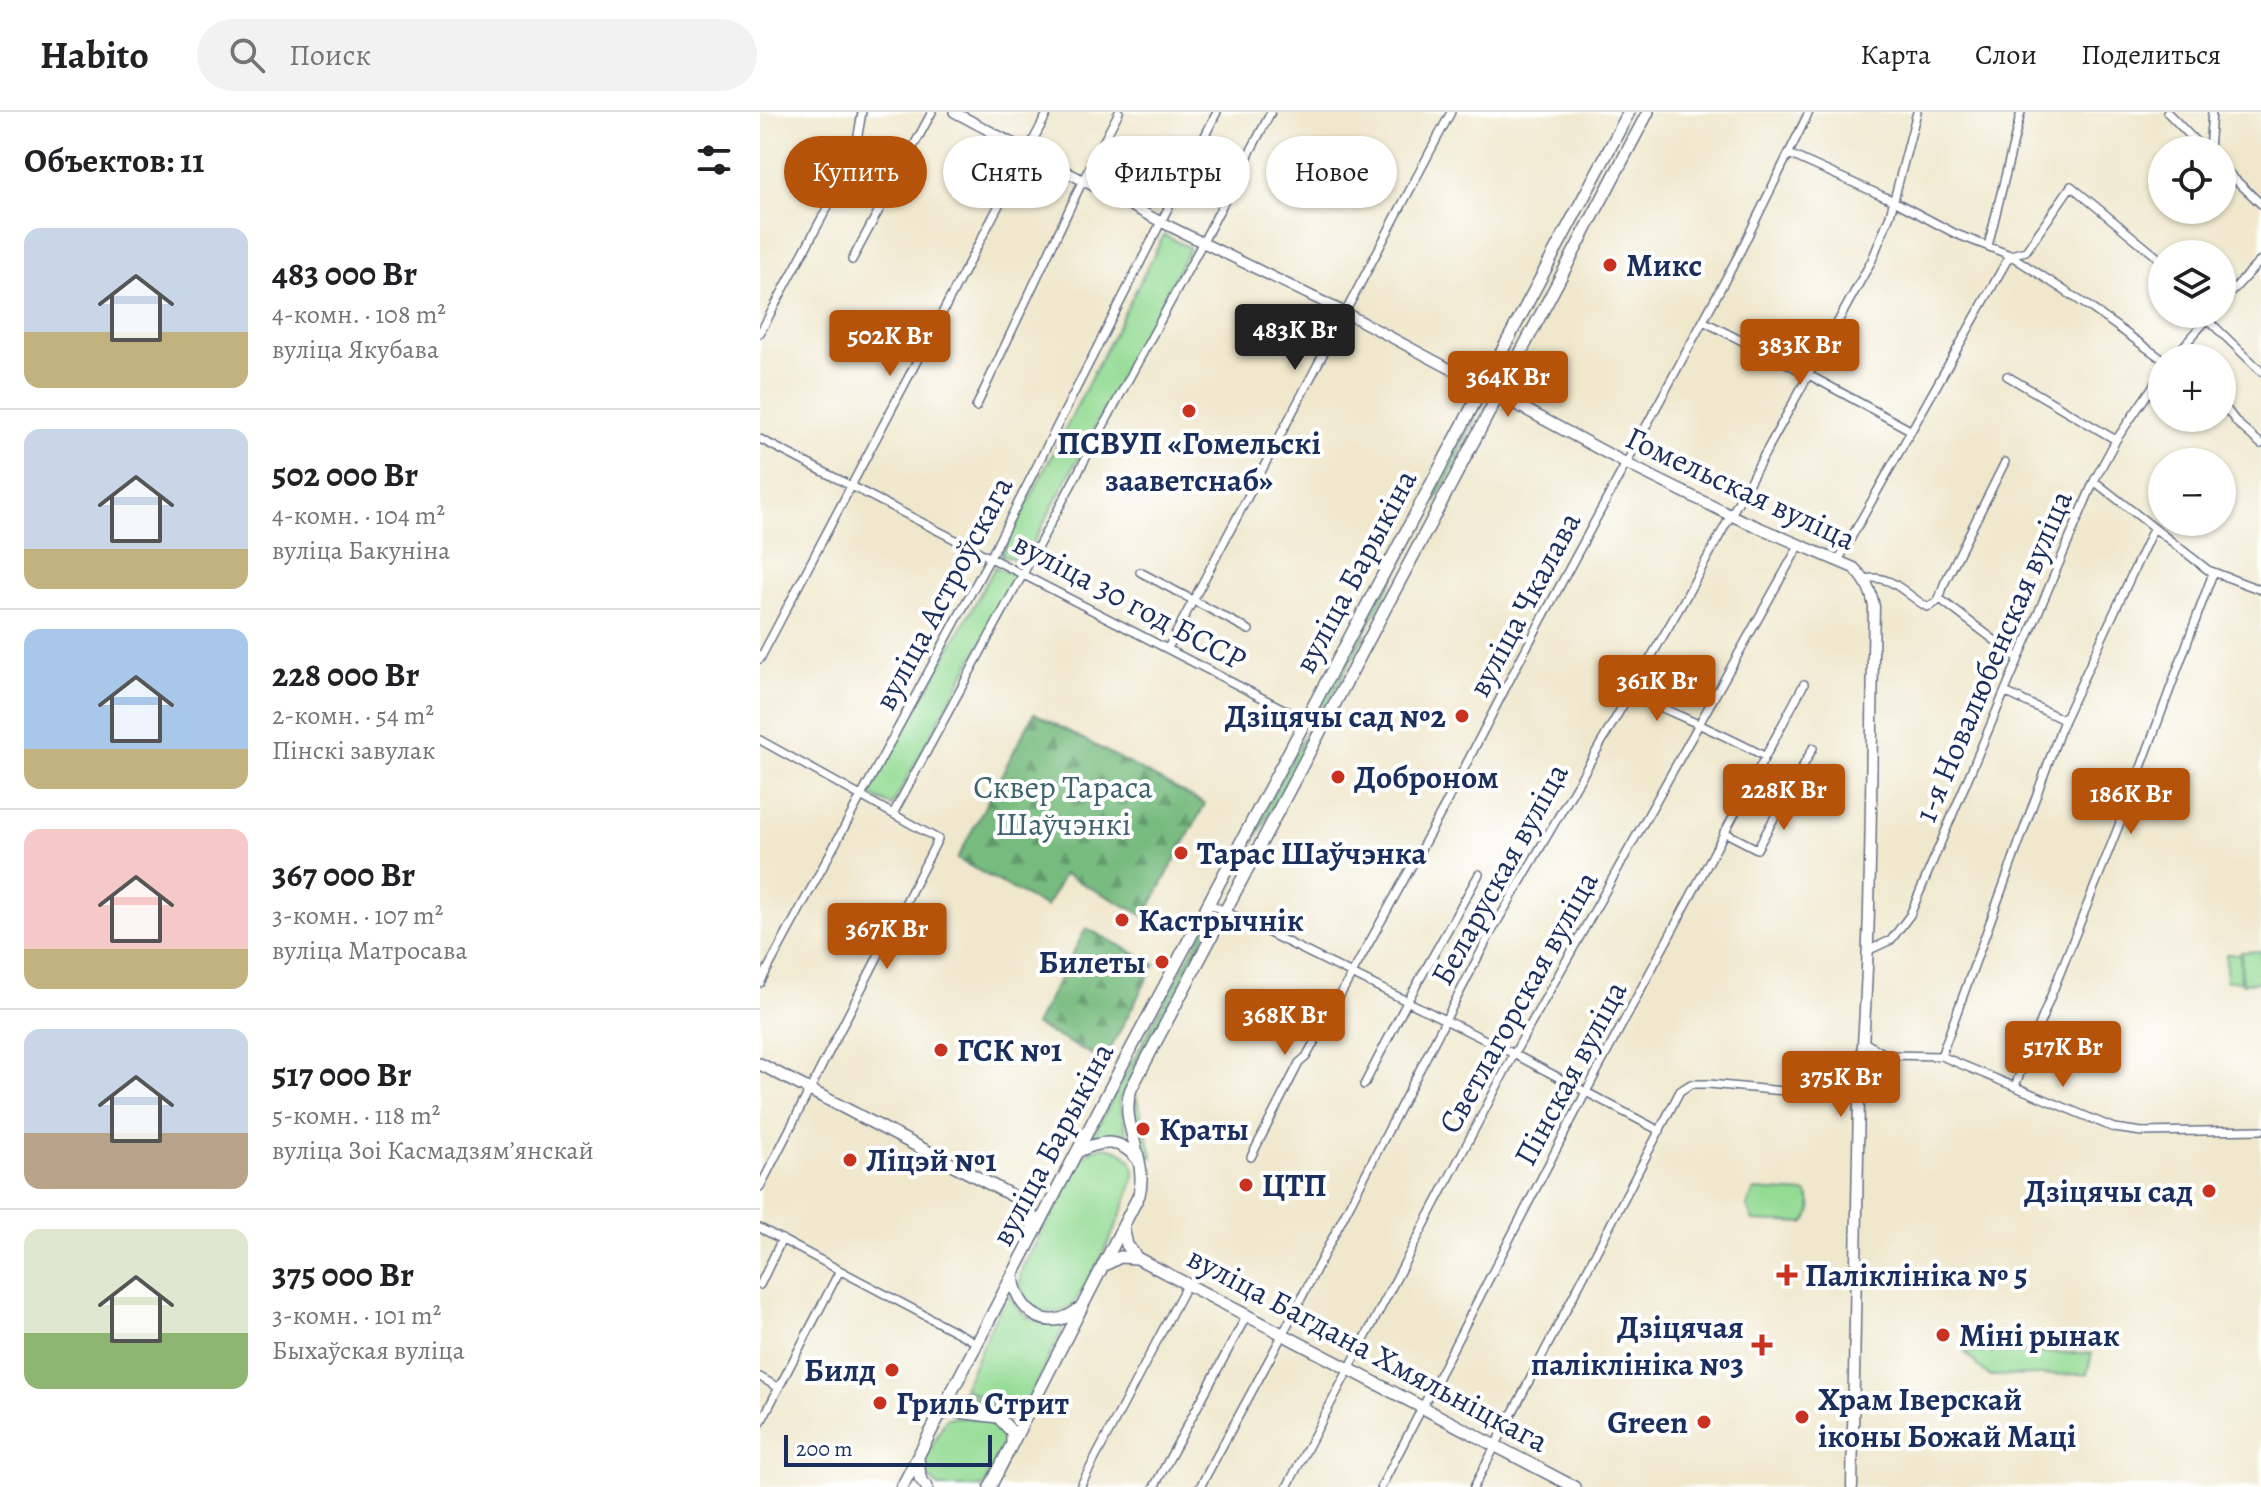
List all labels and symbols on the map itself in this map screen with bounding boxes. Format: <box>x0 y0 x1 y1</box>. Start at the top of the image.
place label: Микс <box>1626 243 1702 287</box>
marker: Микс <box>1601 256 1619 274</box>
pin: 483K Br <box>1221 304 1369 372</box>
pin: 502K Br <box>816 310 964 378</box>
pin: 383K Br <box>1726 319 1874 387</box>
pin: 364K Br <box>1434 351 1582 419</box>
marker: ПСВУП «Гомельскі зааветснаб» <box>1180 402 1198 420</box>
street label: Гомельская вуліца <box>1619 415 1863 561</box>
place label: ПСВУП «Гомельскі зааветснаб» <box>1057 421 1321 502</box>
street label: вуліца Барыкіна <box>1283 461 1427 680</box>
street label: вуліца Астроўскага <box>863 468 1023 718</box>
street label: 1-я Новалюбенская вуліца <box>1903 483 2083 829</box>
street label: вуліца Чкалава <box>1457 504 1591 704</box>
street label: вуліца 30 год БССР <box>1006 521 1254 681</box>
pin: 361K Br <box>1583 655 1731 723</box>
place label: Дзіцячы сад №2 <box>1225 694 1446 738</box>
marker: Дзіцячы сад №2 <box>1453 707 1471 725</box>
place label: Доброном <box>1354 755 1499 799</box>
street label: Беларуская вуліца <box>1420 755 1579 993</box>
pin: 228K Br <box>1710 764 1858 832</box>
park label: Сквер Тараса Шаўчэнкі <box>973 765 1153 846</box>
marker: Доброном <box>1329 768 1347 786</box>
pin: 186K Br <box>2057 768 2205 836</box>
place label: Тарас Шаўчэнка <box>1197 831 1427 875</box>
marker: Тарас Шаўчэнка <box>1172 844 1190 862</box>
street label: Светлагорская вуліца <box>1428 863 1609 1141</box>
place label: Кастрычнік <box>1138 898 1304 942</box>
pin: 367K Br <box>813 903 961 971</box>
marker: Кастрычнік <box>1113 911 1131 929</box>
place label: Билеты <box>1038 940 1146 984</box>
marker: Билеты <box>1153 953 1171 971</box>
street label: Пінская вуліца <box>1503 973 1637 1173</box>
pin: 368K Br <box>1211 989 1359 1057</box>
pin: 517K Br <box>1989 1021 2137 1089</box>
place label: ГСК №1 <box>957 1028 1062 1072</box>
street label: вуліца Барыкіна <box>980 1034 1124 1253</box>
marker: ГСК №1 <box>932 1041 950 1059</box>
pin: 375K Br <box>1767 1051 1915 1119</box>
place label: Краты <box>1159 1107 1249 1151</box>
marker: Краты <box>1134 1120 1152 1138</box>
place label: Ліцэй №1 <box>866 1138 997 1182</box>
marker: Ліцэй №1 <box>841 1151 859 1169</box>
place label: ЦТП <box>1262 1163 1327 1207</box>
place label: Дзіцячы сад <box>2024 1169 2193 1213</box>
marker: ЦТП <box>1237 1176 1255 1194</box>
marker: Дзіцячы сад <box>2200 1182 2218 1200</box>
street label: вуліца Багдана Хмяльніцкага <box>1180 1235 1556 1463</box>
place label: Паліклініка № 5 <box>1805 1253 2028 1297</box>
marker: Паліклініка № 5 <box>1776 1264 1798 1286</box>
place label: Дзіцячая паліклініка №3 <box>1531 1305 1744 1386</box>
place label: Міні рынак <box>1959 1313 2120 1357</box>
marker: Міні рынак <box>1934 1326 1952 1344</box>
marker: Дзіцячая паліклініка №3 <box>1751 1334 1773 1356</box>
place label: Билд <box>804 1348 876 1392</box>
marker: Билд <box>883 1361 901 1379</box>
place label: Храм Іверскай іконы Божай Маці <box>1818 1377 2076 1458</box>
place label: Гриль Стрит <box>896 1381 1070 1425</box>
marker: Гриль Стрит <box>871 1394 889 1412</box>
place label: Green <box>1607 1400 1688 1444</box>
marker: Храм Іверскай іконы Божай Маці <box>1793 1408 1811 1426</box>
marker: Green <box>1695 1413 1713 1431</box>
scale bar <box>784 1431 992 1467</box>

